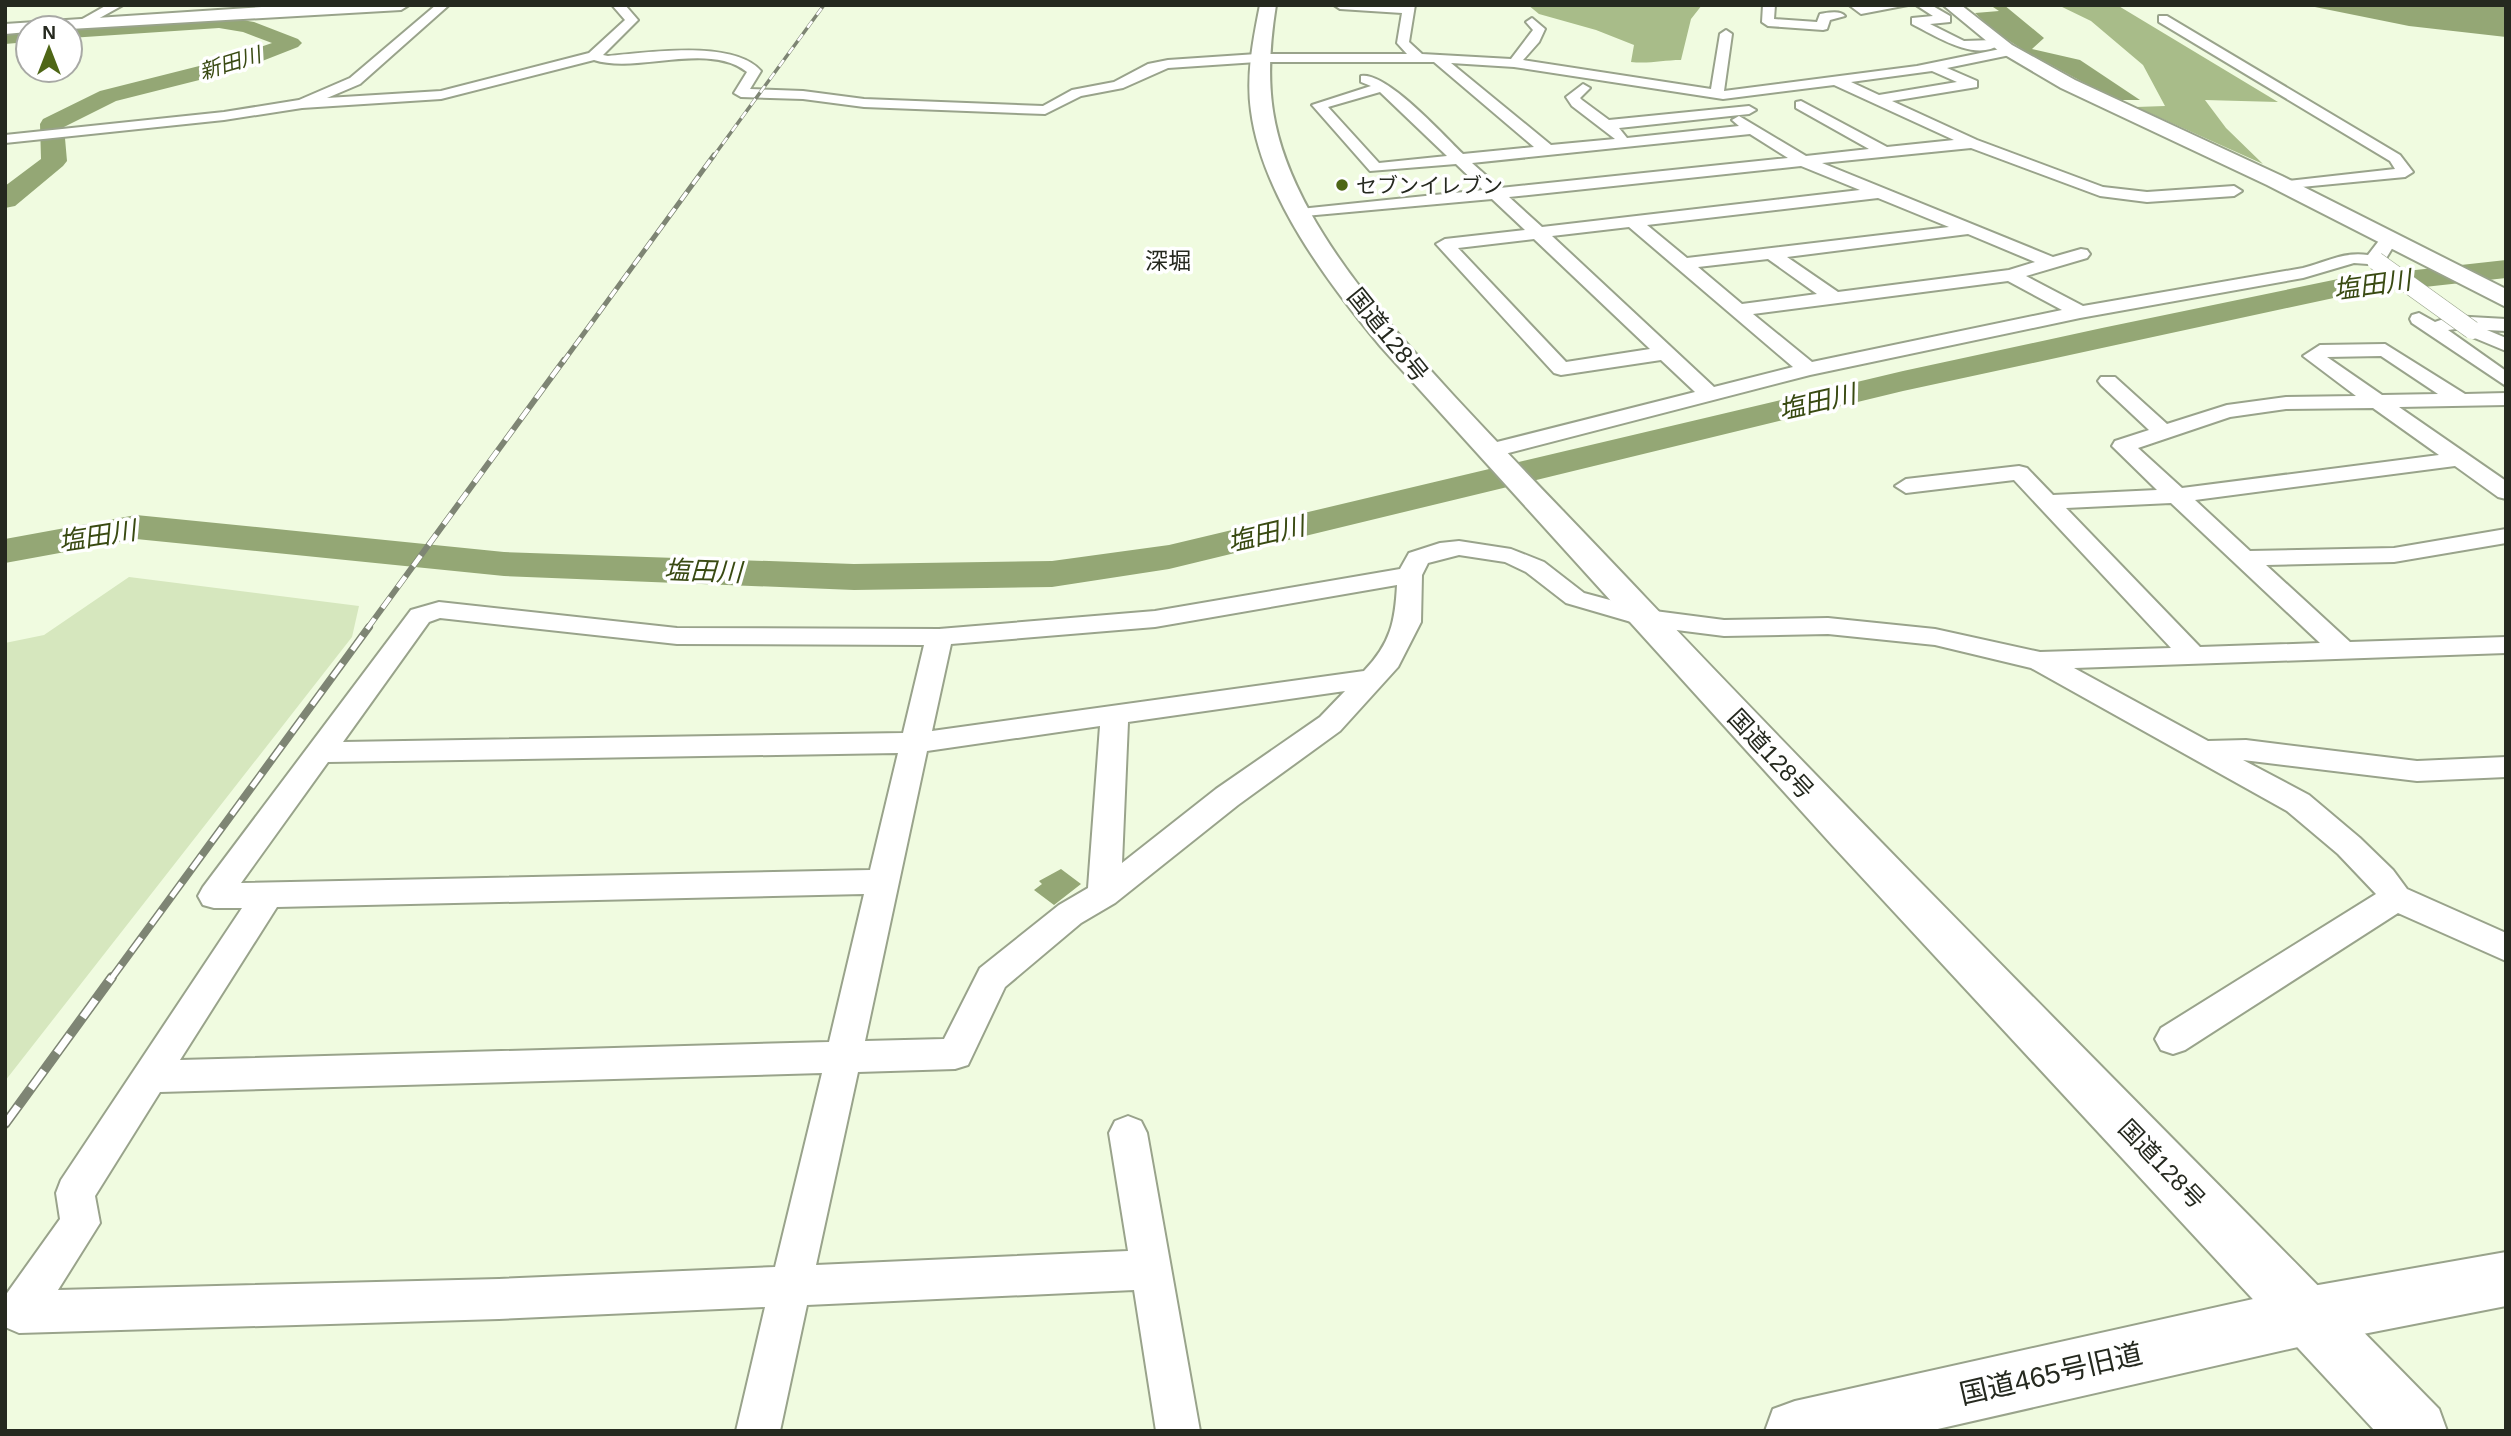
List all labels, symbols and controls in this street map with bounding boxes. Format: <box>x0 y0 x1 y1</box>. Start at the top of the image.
north arrow <box>14 14 84 84</box>
text: N <box>42 22 56 43</box>
water label: 新田川 <box>197 42 265 83</box>
place label: セブンイレブン <box>1356 174 1503 197</box>
marker: セブンイレブン <box>1334 177 1350 193</box>
district label: 深堀 <box>1145 248 1191 274</box>
water label: 塩田川 <box>2331 264 2416 305</box>
street label: 国道128号 <box>1342 283 1434 387</box>
water label: 塩田川 <box>1776 378 1861 425</box>
water label: 塩田川 <box>1225 510 1310 557</box>
water label: 塩田川 <box>56 515 141 557</box>
water label: 塩田川 <box>663 555 745 587</box>
street label: 国道128号 <box>1723 704 1819 804</box>
street label: 国道128号 <box>2113 1114 2211 1214</box>
street label: 国道465号旧道 <box>1957 1338 2145 1410</box>

